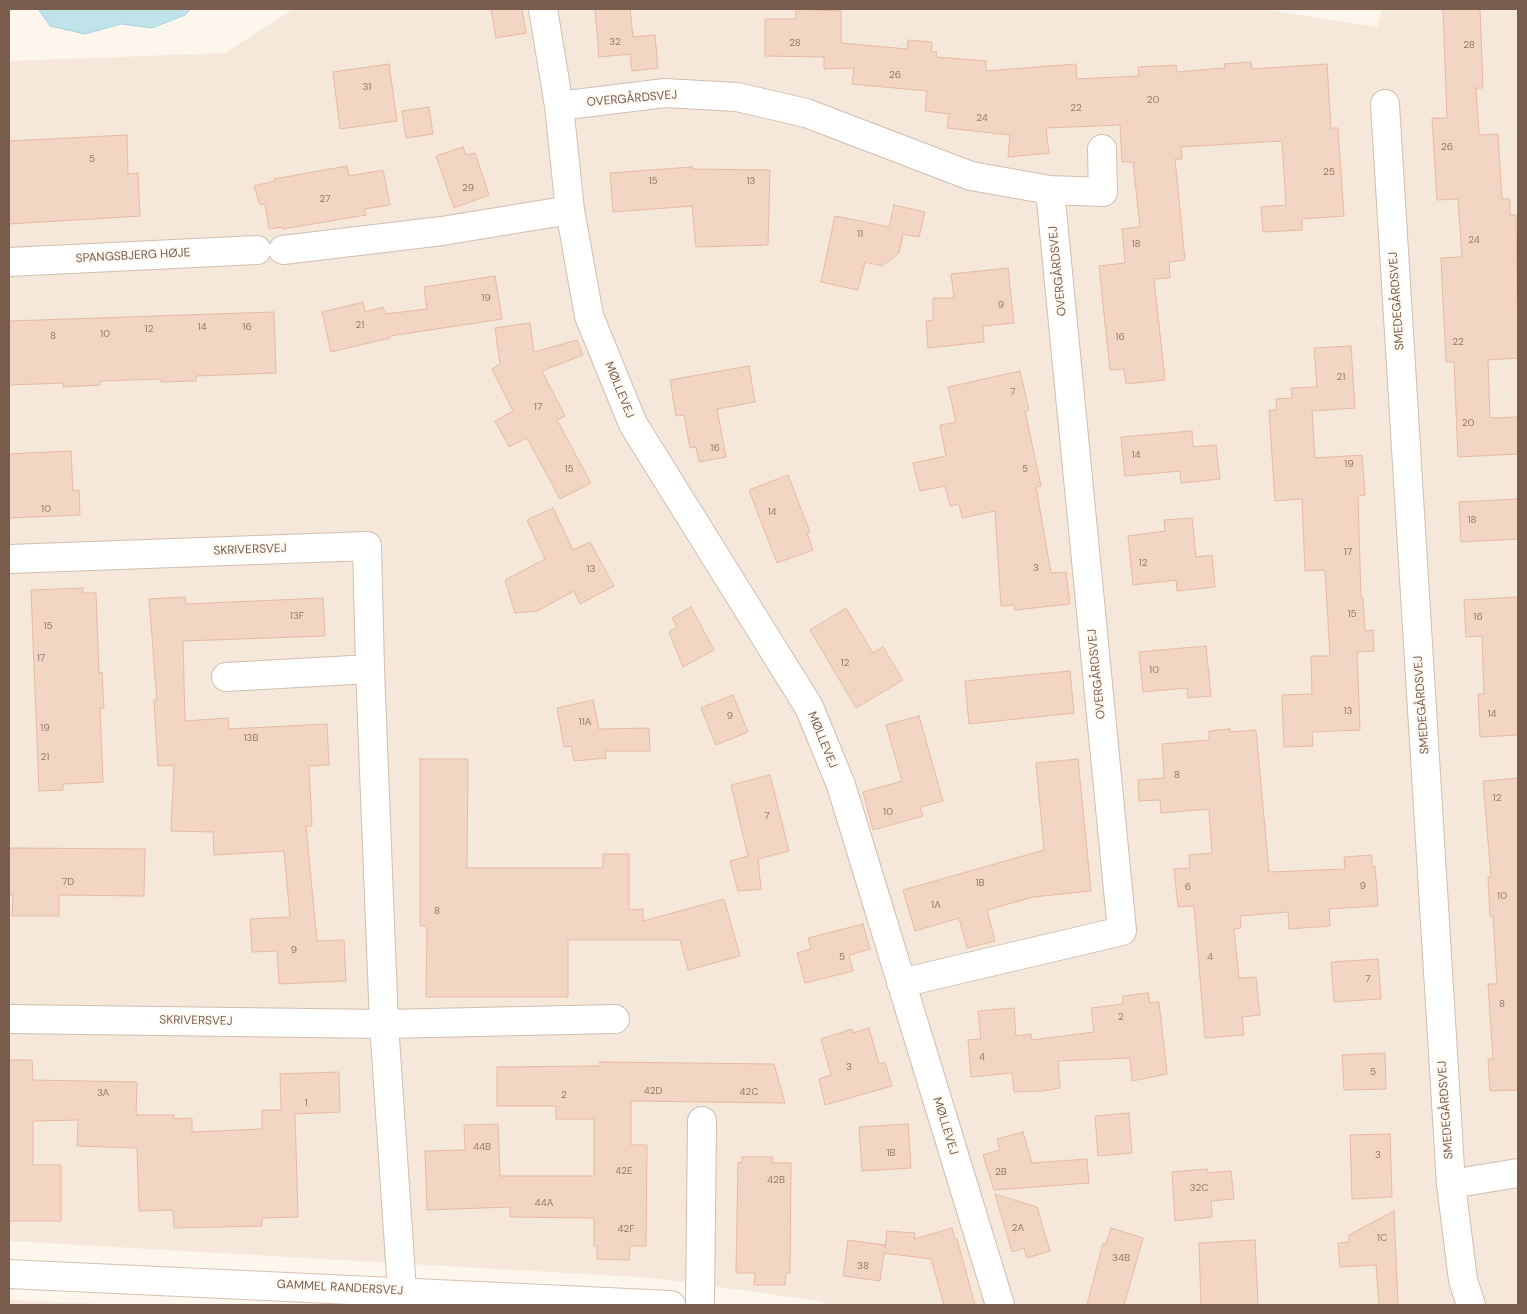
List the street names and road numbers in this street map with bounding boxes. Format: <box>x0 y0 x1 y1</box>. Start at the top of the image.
street label: OVERGÅRDSVEJ <box>586 88 678 110</box>
street label: OVERGÅRDSVEJ <box>1046 225 1070 317</box>
street label: SPANGSBJERG HØJE <box>75 246 191 266</box>
street label: SMEDEGÅRDSVEJ <box>1386 251 1408 351</box>
street label: MØLLEVEJ <box>601 360 637 420</box>
street label: SKRIVERSVEJ <box>213 542 287 558</box>
street label: OVERGÅRDSVEJ <box>1085 628 1109 720</box>
street label: SMEDEGÅRDSVEJ <box>1411 655 1433 755</box>
street label: MØLLEVEJ <box>804 710 840 770</box>
street label: SKRIVERSVEJ <box>159 1013 233 1029</box>
street label: SMEDEGÅRDSVEJ <box>1435 1060 1457 1160</box>
street label: MØLLEVEJ <box>929 1095 961 1157</box>
street label: GAMMEL RANDERSVEJ <box>276 1277 404 1299</box>

